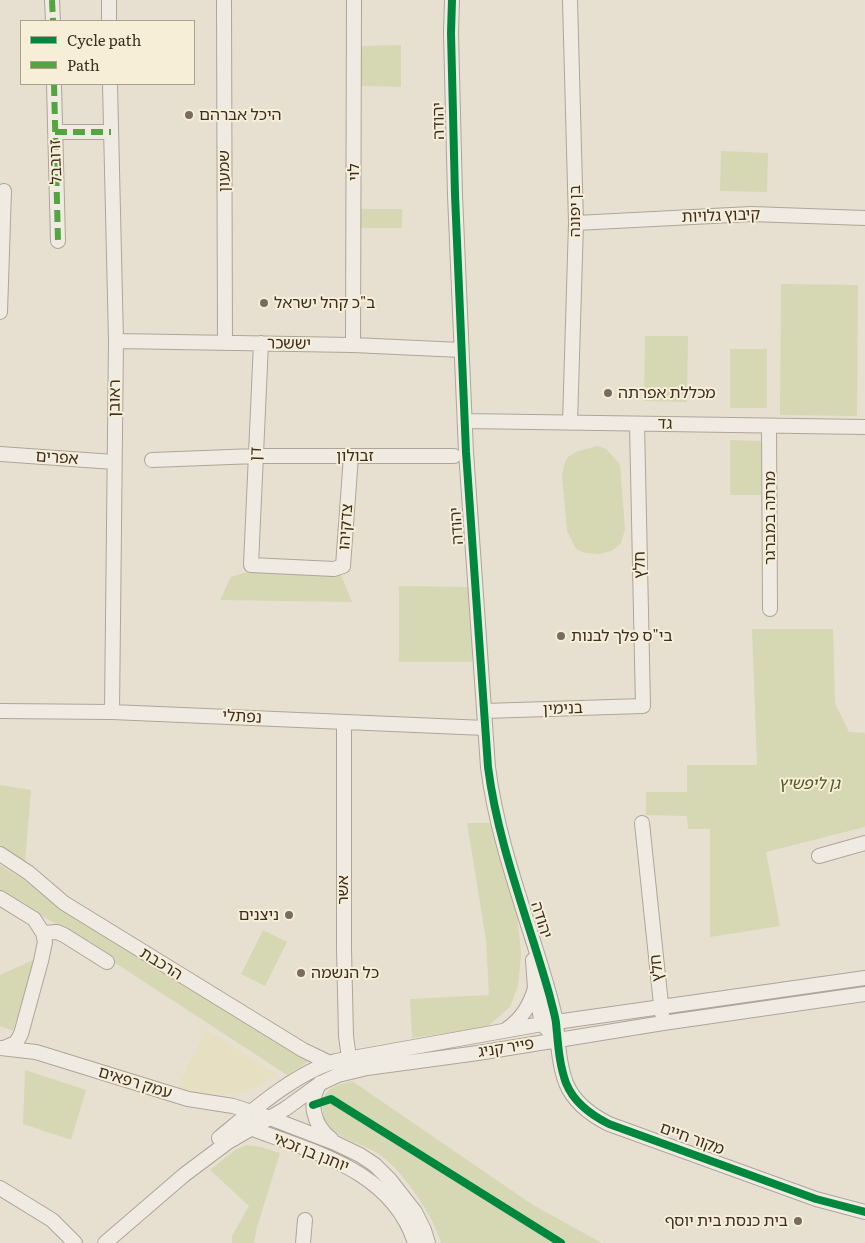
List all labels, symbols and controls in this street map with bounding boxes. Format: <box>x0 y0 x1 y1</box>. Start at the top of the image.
legend <box>20 20 195 85</box>
text: Cycle path <box>67 28 141 51</box>
text: Path <box>67 53 100 76</box>
street label: יהודה <box>429 102 449 140</box>
place label: היכל אברהם <box>199 105 282 125</box>
marker: היכל אברהם <box>183 109 195 121</box>
street label: זרובבל <box>46 139 66 185</box>
street label: שמעון <box>214 150 234 192</box>
street label: לוי <box>344 163 364 181</box>
street label: בן יפונה <box>565 185 585 237</box>
street label: קיבוץ גלויות <box>681 205 761 227</box>
place label: ב"כ קהל ישראל <box>274 293 375 313</box>
marker: ב"כ קהל ישראל <box>258 297 270 309</box>
street label: יששכר <box>267 334 311 354</box>
street label: ראובן <box>105 379 125 417</box>
place label: מכללת אפרתה <box>618 383 716 403</box>
marker: מכללת אפרתה <box>602 387 614 399</box>
street label: גד <box>658 414 672 434</box>
street label: זבולון <box>336 446 374 466</box>
street label: אפרים <box>35 447 79 469</box>
street label: דן <box>246 447 266 461</box>
street label: מרתה במברגר <box>760 471 780 565</box>
street label: צדקיהו <box>335 503 357 551</box>
street label: יהודה <box>446 507 468 545</box>
street label: חלץ <box>630 551 650 579</box>
place label: בי"ס פלך לבנות <box>571 626 673 646</box>
marker: בי"ס פלך לבנות <box>555 630 567 642</box>
street label: בנימין <box>543 699 583 719</box>
street label: נפתלי <box>222 706 262 728</box>
park label: גן ליפשיץ <box>778 774 840 794</box>
street label: אשר <box>333 875 353 905</box>
street label: יהודה <box>526 899 556 941</box>
place label: ניצנים <box>239 905 279 925</box>
marker: ניצנים <box>283 909 295 921</box>
street label: הרכבת <box>136 944 186 984</box>
street label: חלץ <box>646 953 668 983</box>
place label: כל הנשמה <box>311 963 379 983</box>
marker: כל הנשמה <box>295 967 307 979</box>
street label: פייר קניג <box>476 1034 536 1062</box>
street label: עמק רפאים <box>96 1063 174 1103</box>
street label: מקור חיים <box>657 1118 727 1160</box>
street label: יוחנן בן זכאי <box>270 1129 352 1177</box>
place label: בית כנסת בית יוסף <box>665 1211 788 1231</box>
marker: בית כנסת בית יוסף <box>792 1215 804 1227</box>

